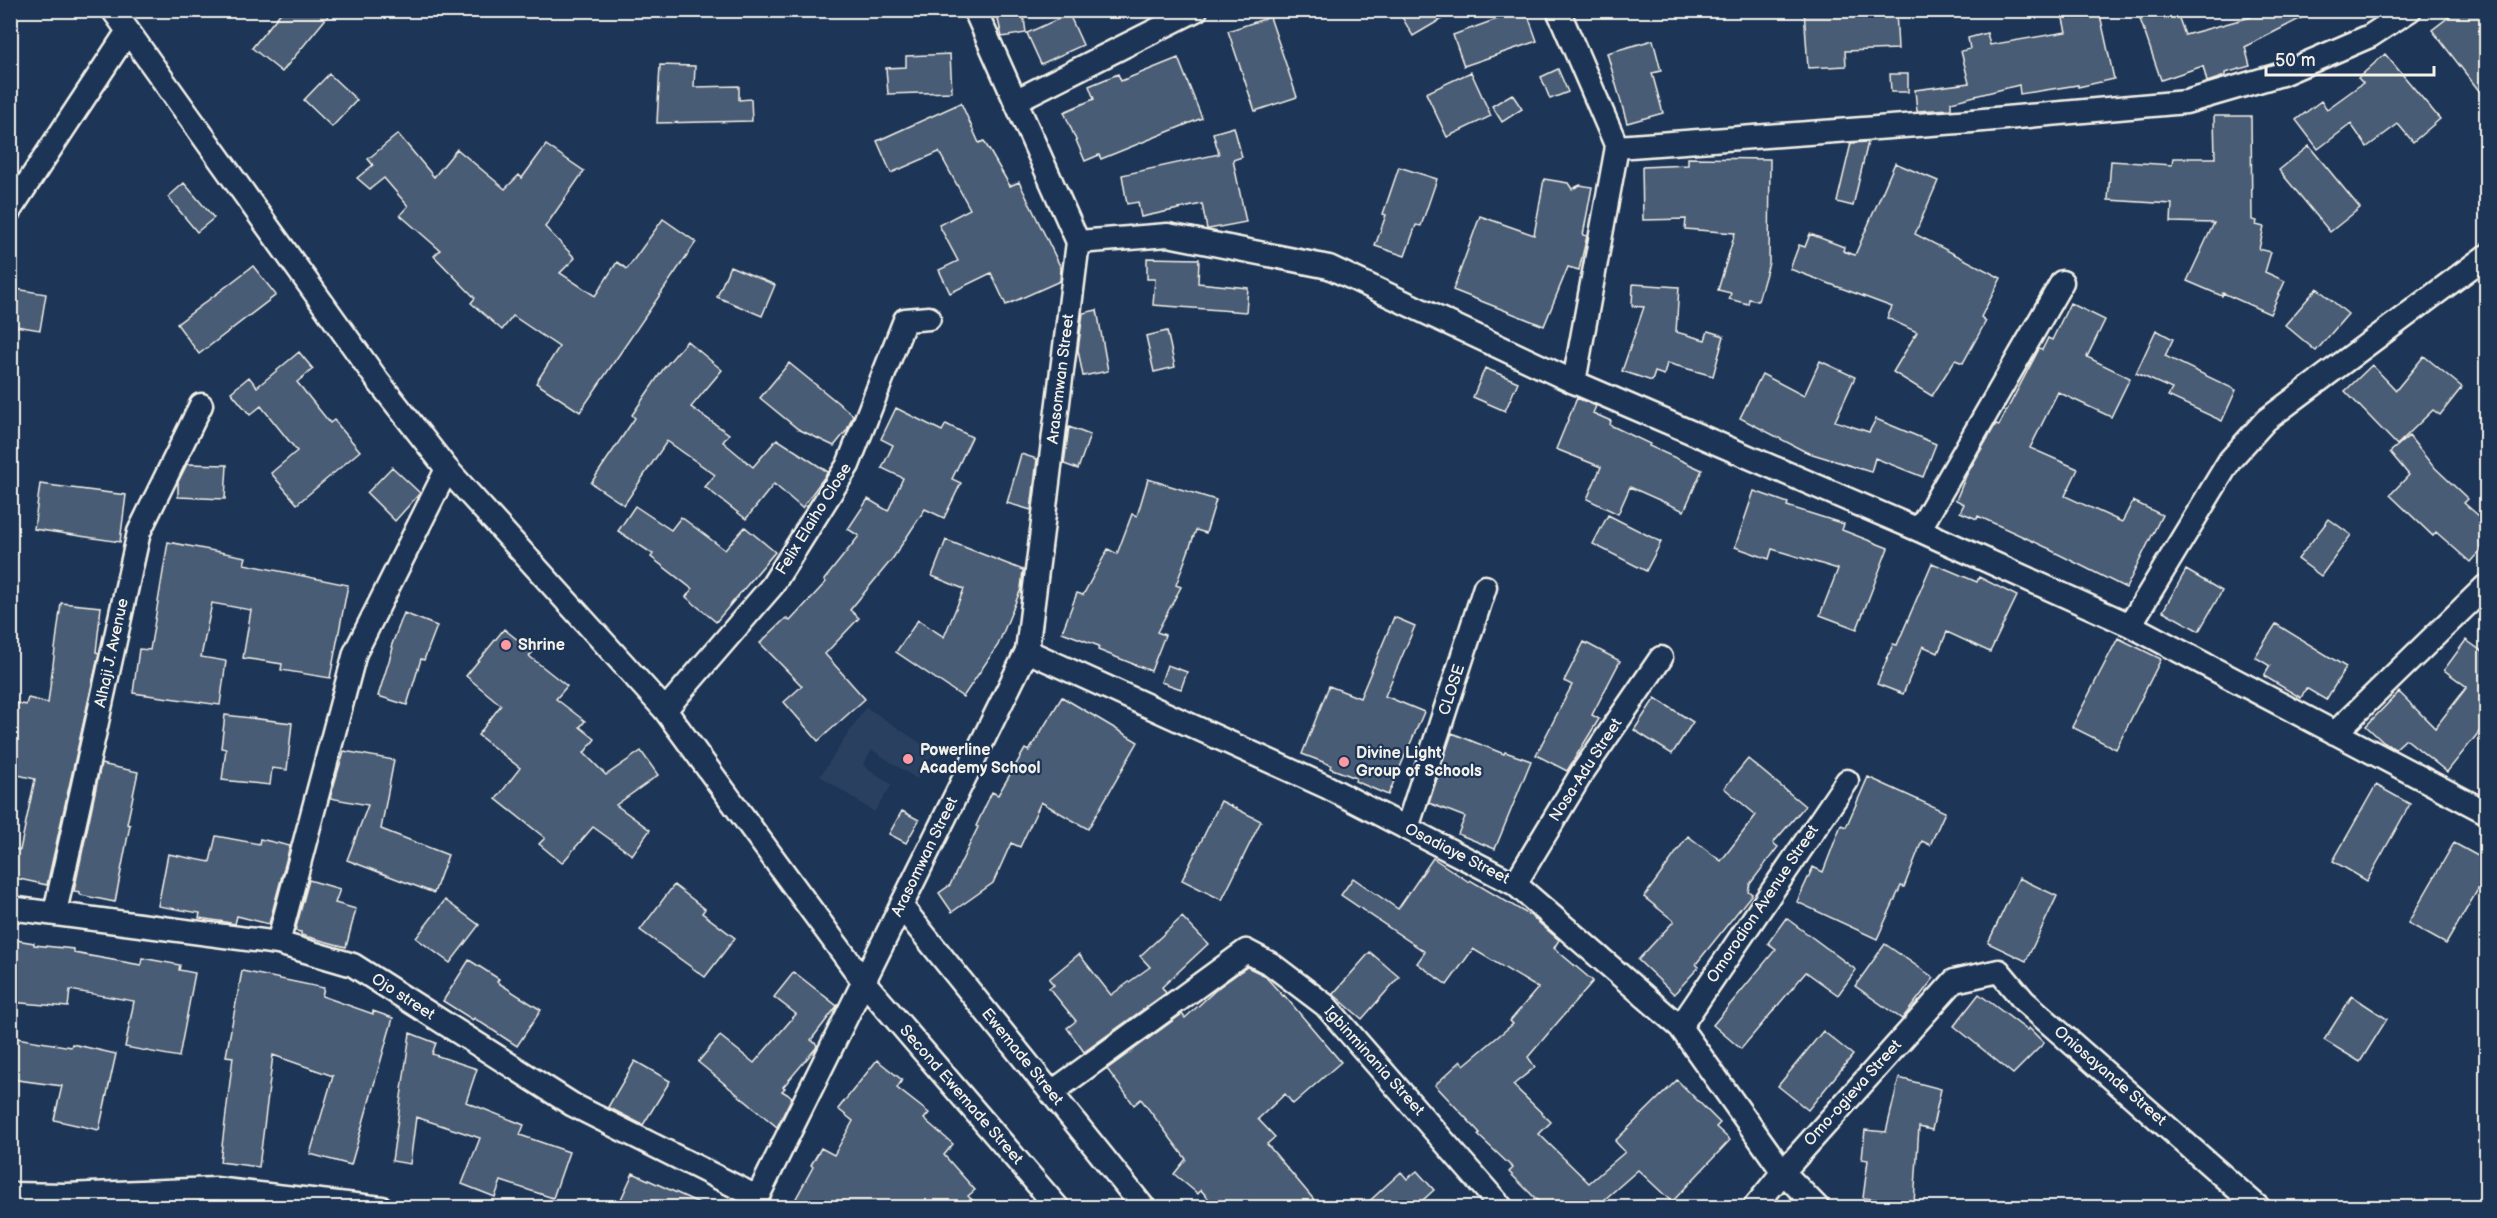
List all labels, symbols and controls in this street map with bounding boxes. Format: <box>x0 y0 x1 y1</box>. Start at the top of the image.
scale bar <box>2266 39 2434 77</box>
text: 50 m <box>2275 50 2316 71</box>
street label: Arasomwan Street <box>1044 313 1078 445</box>
street label: Felix Elaiho Close <box>772 459 856 578</box>
street label: Alhaji J. Avenue <box>91 596 133 709</box>
place label: Shrine <box>518 636 565 655</box>
marker: Shrine <box>499 638 513 652</box>
street label: CLOSE <box>1435 662 1469 718</box>
street label: Nosa-Adu Street <box>1546 715 1626 825</box>
place label: Powerline Academy School <box>919 741 1041 778</box>
place label: Divine Light Group of Schools <box>1356 744 1482 781</box>
marker: Powerline Academy School <box>901 752 915 766</box>
marker: Divine Light Group of Schools <box>1337 755 1351 769</box>
street label: Arasomwan Street <box>888 794 962 920</box>
street label: Osadiaye Street <box>1402 819 1513 889</box>
street label: Omorodion Avenue Street <box>1703 822 1823 986</box>
street label: Ojo street <box>368 970 438 1025</box>
street label: Igbinminania Street <box>1320 1002 1428 1120</box>
street label: Ewemade Street <box>977 1005 1067 1109</box>
street label: Second Ewemade Street <box>895 1021 1027 1169</box>
street label: Oniosayande Street <box>2050 1022 2170 1130</box>
street label: Omo-ogieva Street <box>1800 1036 1906 1150</box>

